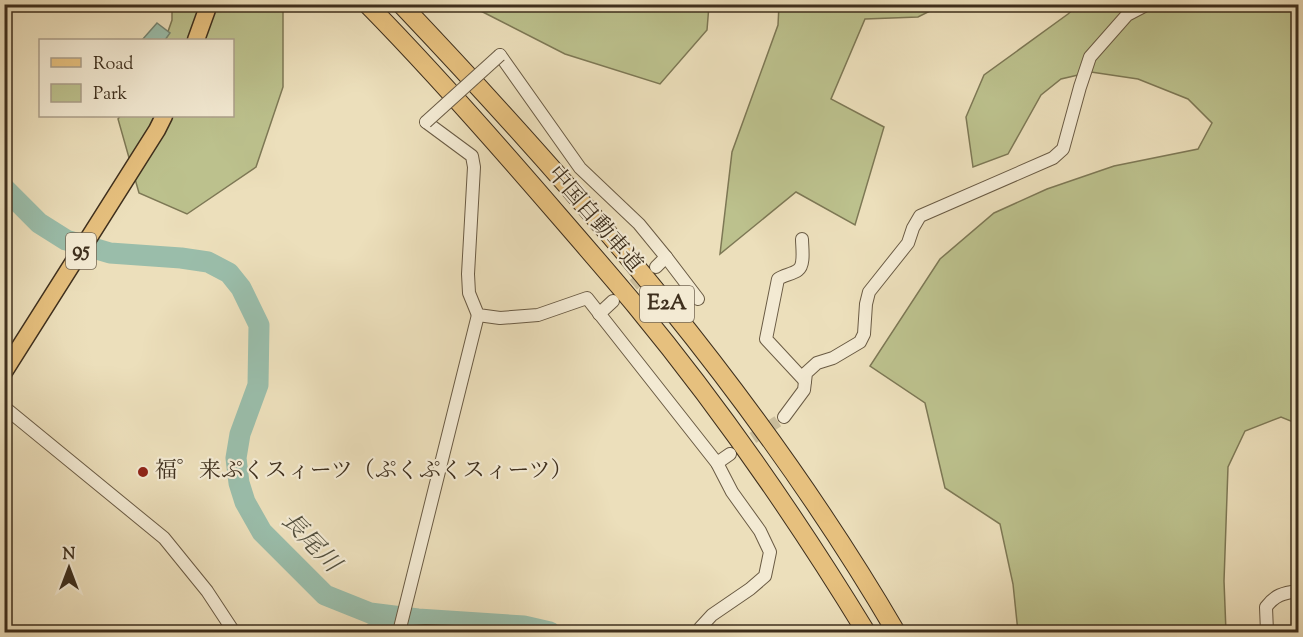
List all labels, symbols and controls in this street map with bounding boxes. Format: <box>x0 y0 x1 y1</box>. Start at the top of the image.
legend <box>39 39 234 117</box>
text: Road <box>93 52 133 78</box>
text: Park <box>93 82 128 108</box>
street label: 中国自動車道 <box>539 160 649 280</box>
road number: 95 <box>66 233 96 269</box>
road number: E2A <box>640 286 694 322</box>
place label: 福゜来ぷくスィーツ（ぷくぷくスィーツ） <box>155 456 573 488</box>
marker: 福゜来ぷくスィーツ（ぷくぷくスィーツ） <box>136 465 150 479</box>
water label: 長尾川 <box>273 505 349 583</box>
north arrow <box>39 538 99 598</box>
text: N <box>63 544 76 567</box>

